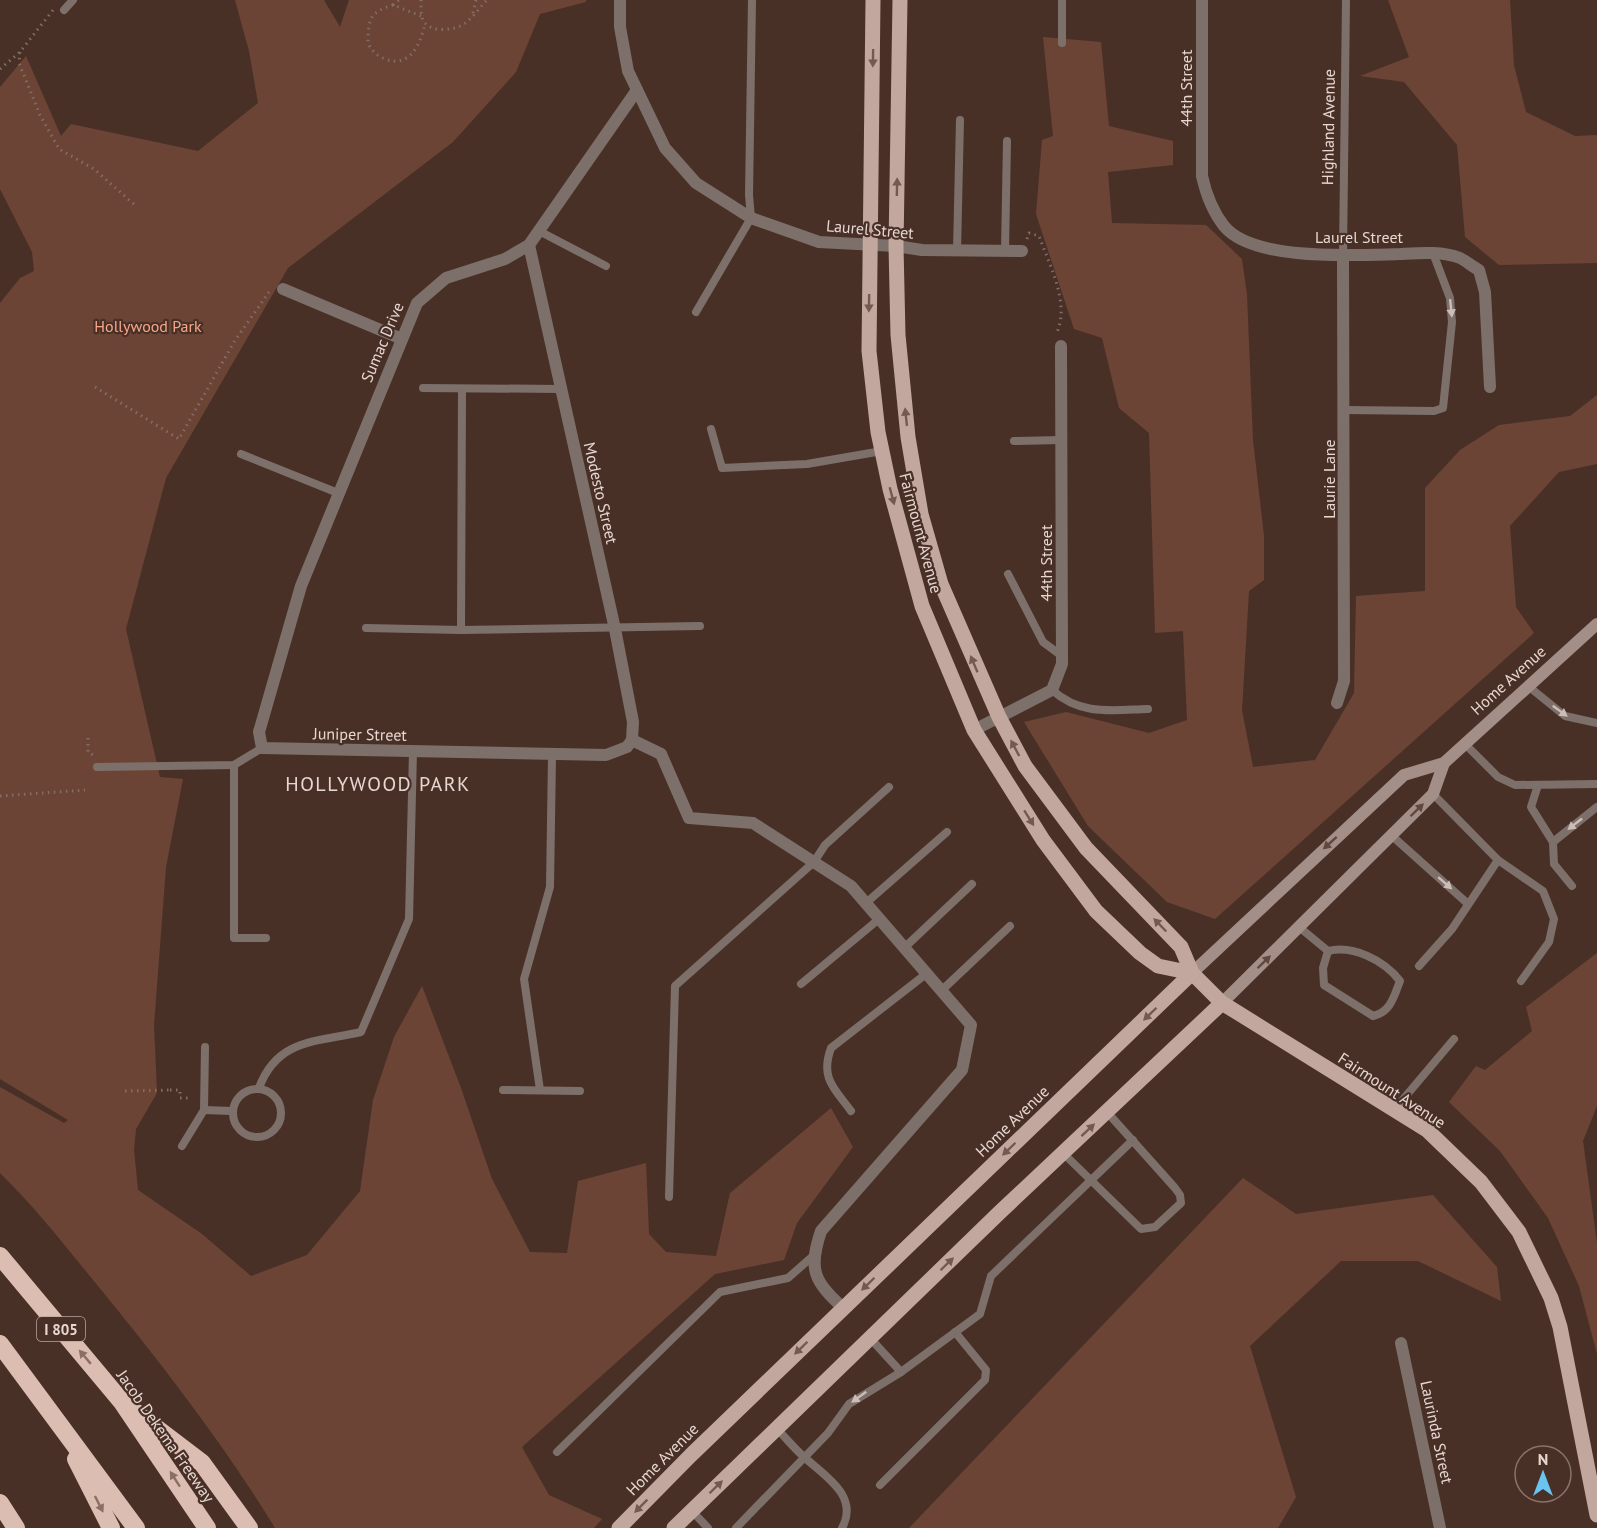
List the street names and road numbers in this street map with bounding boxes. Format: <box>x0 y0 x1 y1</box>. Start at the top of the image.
street label: 44th Street <box>1176 49 1196 126</box>
street label: Highland Avenue <box>1317 69 1339 185</box>
street label: Laurel Street <box>825 215 915 243</box>
street label: Laurel Street <box>1315 227 1404 247</box>
street label: Sumac Drive <box>356 299 408 385</box>
street label: Laurie Lane <box>1319 439 1339 519</box>
street label: Modesto Street <box>580 440 623 546</box>
street label: Fairmount Avenue <box>895 471 947 595</box>
street label: 44th Street <box>1036 524 1056 601</box>
street label: Home Avenue <box>1466 641 1550 719</box>
street label: Juniper Street <box>312 723 408 745</box>
street label: Fairmount Avenue <box>1335 1048 1449 1132</box>
street label: Home Avenue <box>971 1081 1053 1161</box>
road number: I 805 <box>37 1317 85 1341</box>
street label: Jacob Dekema Freeway <box>112 1365 220 1507</box>
street label: Laurinda Street <box>1416 1379 1458 1486</box>
street label: Home Avenue <box>622 1419 702 1499</box>

